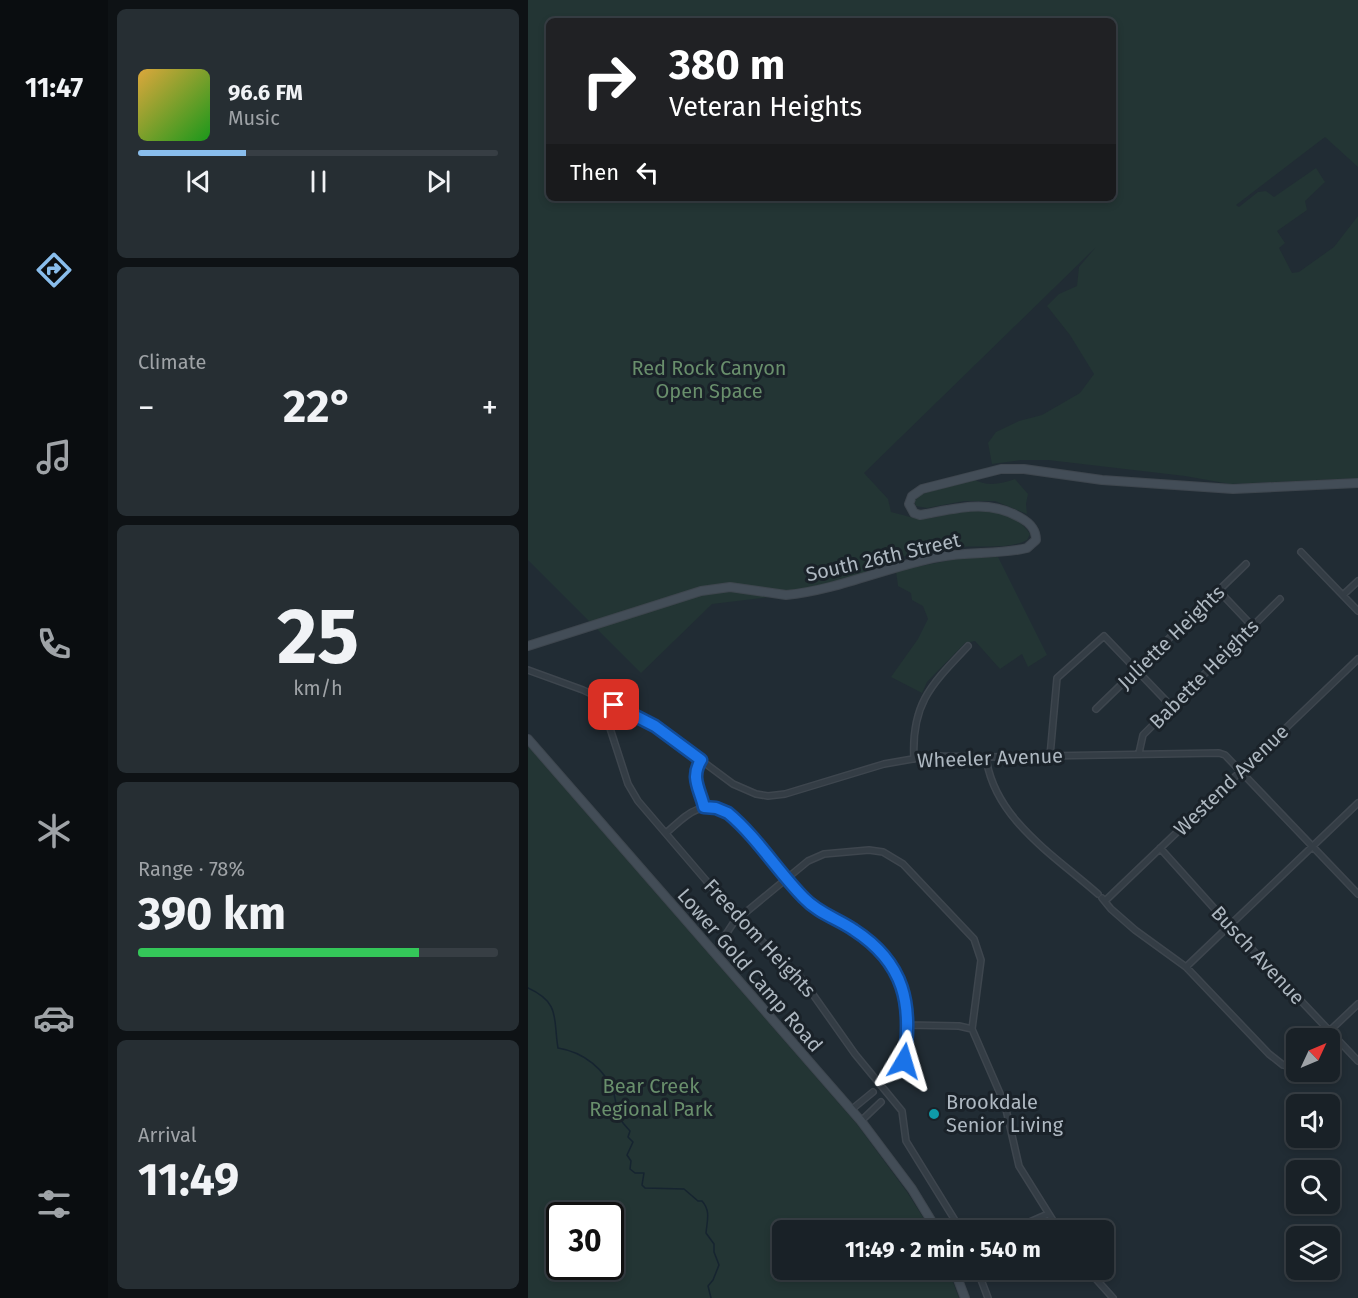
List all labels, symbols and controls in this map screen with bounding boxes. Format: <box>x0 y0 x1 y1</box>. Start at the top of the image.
text: 380 m <box>669 40 785 90</box>
icon: right <box>570 42 648 120</box>
text: 11:47 <box>25 72 83 104</box>
text: 96.6 FM <box>228 79 303 106</box>
text: Veteran Heights <box>669 91 862 123</box>
text: Music <box>228 106 280 130</box>
icon: left <box>631 156 664 189</box>
text: Then <box>570 159 619 186</box>
icon: previous <box>182 165 215 198</box>
icon: pause <box>302 165 335 198</box>
icon: next <box>422 165 455 198</box>
icon: directions <box>33 249 75 291</box>
text: Climate <box>138 350 206 374</box>
park label: Red Rock Canyon Open Space <box>631 356 787 403</box>
text: 22° <box>283 380 353 434</box>
text: − <box>138 388 155 428</box>
text: + <box>482 388 498 428</box>
icon: music <box>33 436 75 478</box>
street label: South 26th Street <box>804 527 963 586</box>
street label: Juliette Heights <box>1113 580 1229 694</box>
text: 25 <box>277 590 359 684</box>
street label: Babette Heights <box>1144 614 1264 734</box>
icon: phone <box>33 623 75 665</box>
text: km/h <box>293 676 343 700</box>
pin <box>588 679 639 730</box>
icon: arrive <box>597 688 630 721</box>
street label: Westend Avenue <box>1169 719 1293 841</box>
street label: Wheeler Avenue <box>917 743 1063 773</box>
icon: climate <box>33 810 75 852</box>
text: Range · 78% <box>138 857 245 881</box>
street label: Freedom Heights <box>699 874 821 1002</box>
street label: Lower Gold Camp Road <box>672 883 828 1057</box>
text: 390 km <box>138 887 286 941</box>
street label: Busch Avenue <box>1206 901 1310 1009</box>
icon: car <box>33 997 75 1039</box>
north arrow <box>1286 1028 1340 1082</box>
map controls <box>1286 1028 1340 1280</box>
position arrow <box>872 1029 936 1093</box>
park label: Bear Creek Regional Park <box>589 1074 713 1121</box>
place label: Brookdale Senior Living <box>946 1090 1064 1137</box>
button: sound <box>1286 1094 1340 1148</box>
marker: Brookdale Senior Living <box>927 1107 941 1121</box>
text: Arrival <box>138 1123 197 1147</box>
text: 11:49 <box>138 1153 239 1207</box>
button: search <box>1286 1160 1340 1214</box>
icon: filters <box>33 1183 75 1225</box>
speed limit sign: 30 <box>546 1202 624 1280</box>
button: layers <box>1286 1226 1340 1280</box>
text: 11:49 · 2 min · 540 m <box>845 1236 1041 1263</box>

